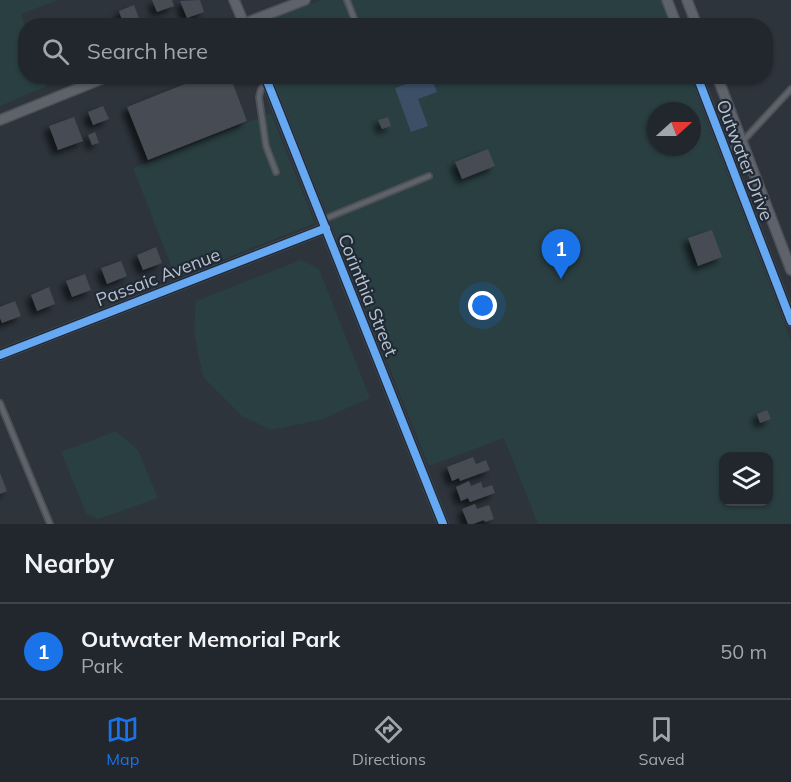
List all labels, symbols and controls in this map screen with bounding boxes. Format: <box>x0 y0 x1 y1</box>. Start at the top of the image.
search box <box>18 18 773 84</box>
icon: search <box>39 35 72 68</box>
text: Search here <box>87 37 208 65</box>
street label: Outwater Drive <box>711 96 779 224</box>
north arrow <box>647 102 701 156</box>
pin: 1 <box>542 230 580 279</box>
street label: Corinthia Street <box>333 231 403 359</box>
street label: Passaic Avenue <box>93 243 223 311</box>
your location <box>468 291 497 320</box>
map controls <box>719 452 773 506</box>
button: layers <box>719 452 773 506</box>
text: Nearby <box>24 547 114 580</box>
text: Outwater Memorial Park <box>81 625 340 653</box>
text: 1 <box>38 639 50 664</box>
text: 50 m <box>720 639 767 664</box>
text: Park <box>81 653 123 678</box>
tab: Map <box>106 713 139 769</box>
tab: Directions <box>352 713 426 769</box>
tab: Saved <box>639 713 685 769</box>

